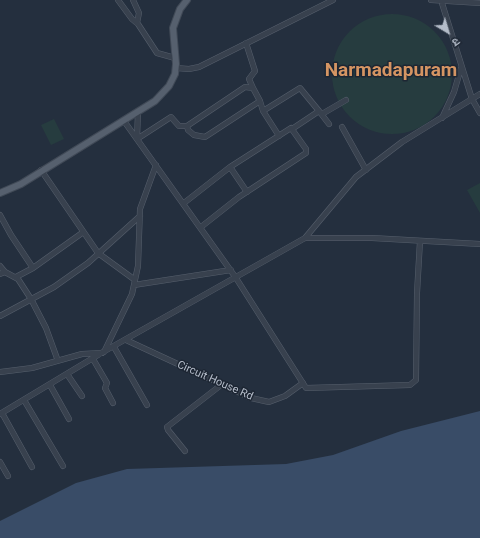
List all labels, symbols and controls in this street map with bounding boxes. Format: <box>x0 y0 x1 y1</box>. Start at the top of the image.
north arrow <box>428 12 468 52</box>
text: उ <box>449 35 462 49</box>
district label: Narmadapuram <box>325 60 457 82</box>
street label: Circuit House Rd <box>175 358 255 404</box>

